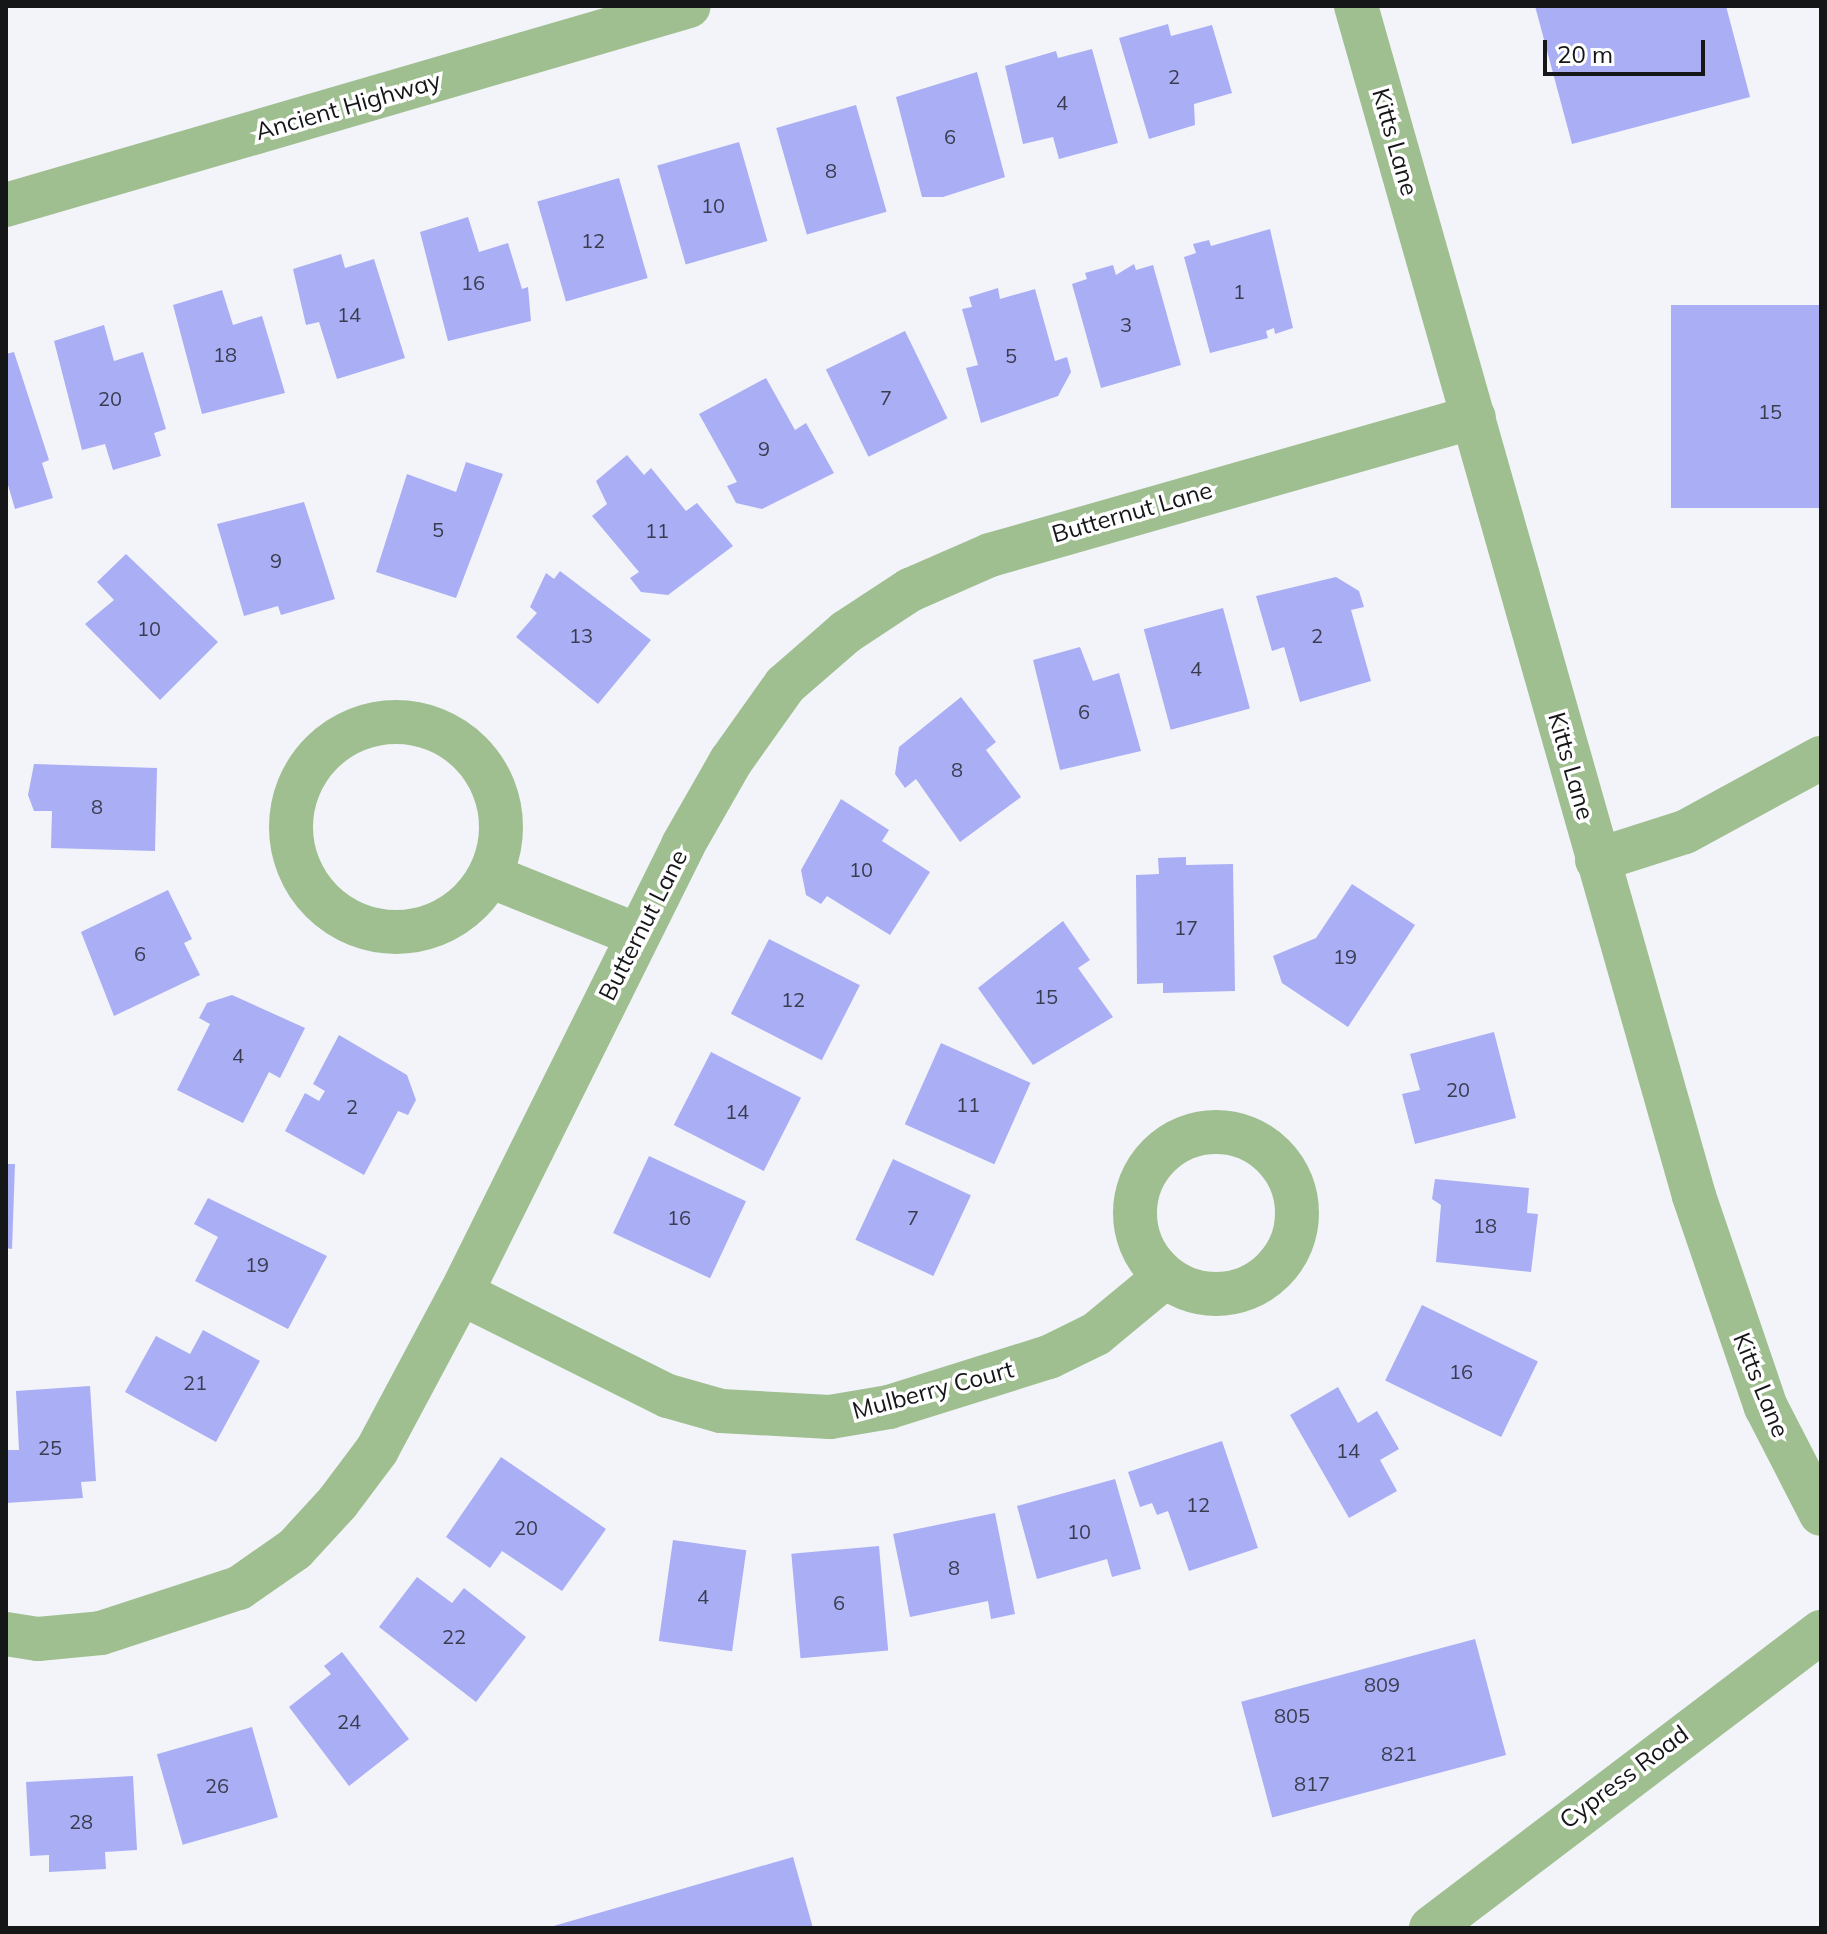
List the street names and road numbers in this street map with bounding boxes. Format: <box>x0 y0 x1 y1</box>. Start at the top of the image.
street label: Ancient Highway <box>252 66 444 146</box>
street label: Kitts Lane <box>1366 85 1424 199</box>
street label: Butternut Lane <box>1048 475 1216 549</box>
street label: Kitts Lane <box>1542 709 1600 823</box>
street label: Butternut Lane <box>593 845 693 1005</box>
street label: Kitts Lane <box>1727 1329 1795 1441</box>
street label: Mulberry Court <box>849 1355 1017 1425</box>
street label: Cypress Road <box>1554 1719 1694 1835</box>

